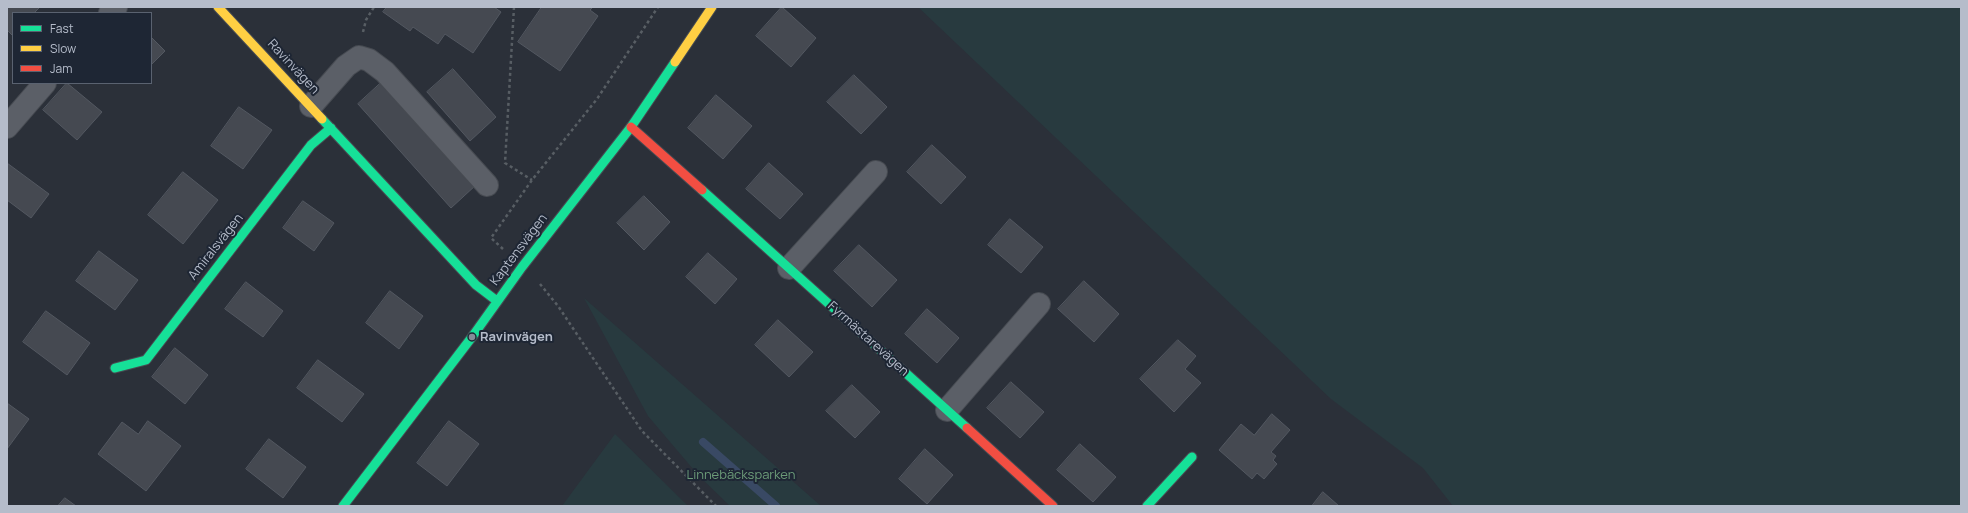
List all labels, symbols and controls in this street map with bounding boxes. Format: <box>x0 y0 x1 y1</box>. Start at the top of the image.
legend <box>12 12 152 84</box>
text: Fast <box>50 20 74 37</box>
street label: Ravinvägen <box>264 37 322 97</box>
text: Slow <box>50 40 76 57</box>
text: Jam <box>50 60 72 77</box>
street label: Amiralsvägen <box>185 211 247 283</box>
street label: Kaptensvägen <box>487 211 551 289</box>
street label: Fyrmästarevägen <box>824 298 912 380</box>
place label: Ravinvägen <box>480 329 553 345</box>
marker: Ravinvägen <box>467 332 477 342</box>
park label: Linnebäcksparken <box>687 467 795 483</box>

